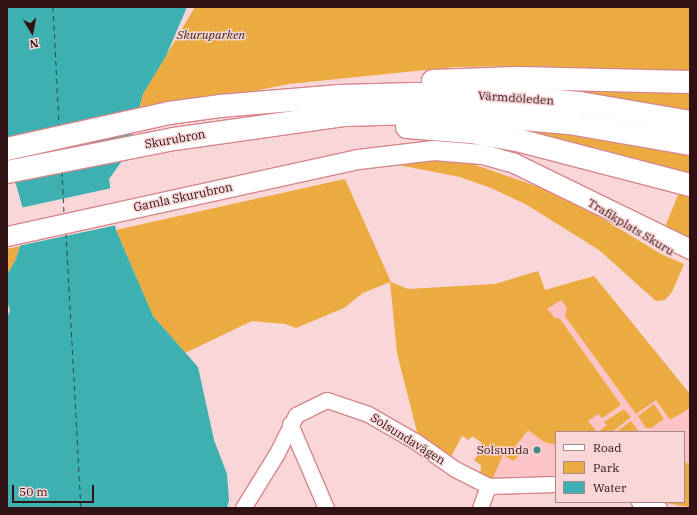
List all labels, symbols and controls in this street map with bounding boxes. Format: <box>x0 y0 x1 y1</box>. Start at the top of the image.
north arrow <box>12 12 52 52</box>
park label: Skuruparken <box>177 28 245 42</box>
text: N <box>29 36 40 51</box>
street label: Värmdöleden <box>478 88 554 108</box>
street label: Skurubron <box>144 127 206 151</box>
street label: Gamla Skurubron <box>132 179 234 215</box>
street label: Trafikplats Skuru <box>585 195 677 259</box>
street label: Solsundavägen <box>368 410 448 468</box>
legend <box>555 431 685 503</box>
text: Road <box>593 440 622 455</box>
place label: Solsunda <box>477 443 529 457</box>
marker: Solsunda <box>532 445 542 455</box>
text: Park <box>593 460 619 475</box>
scale bar <box>14 477 96 503</box>
text: Water <box>593 480 626 495</box>
text: 50 m <box>19 484 48 499</box>

